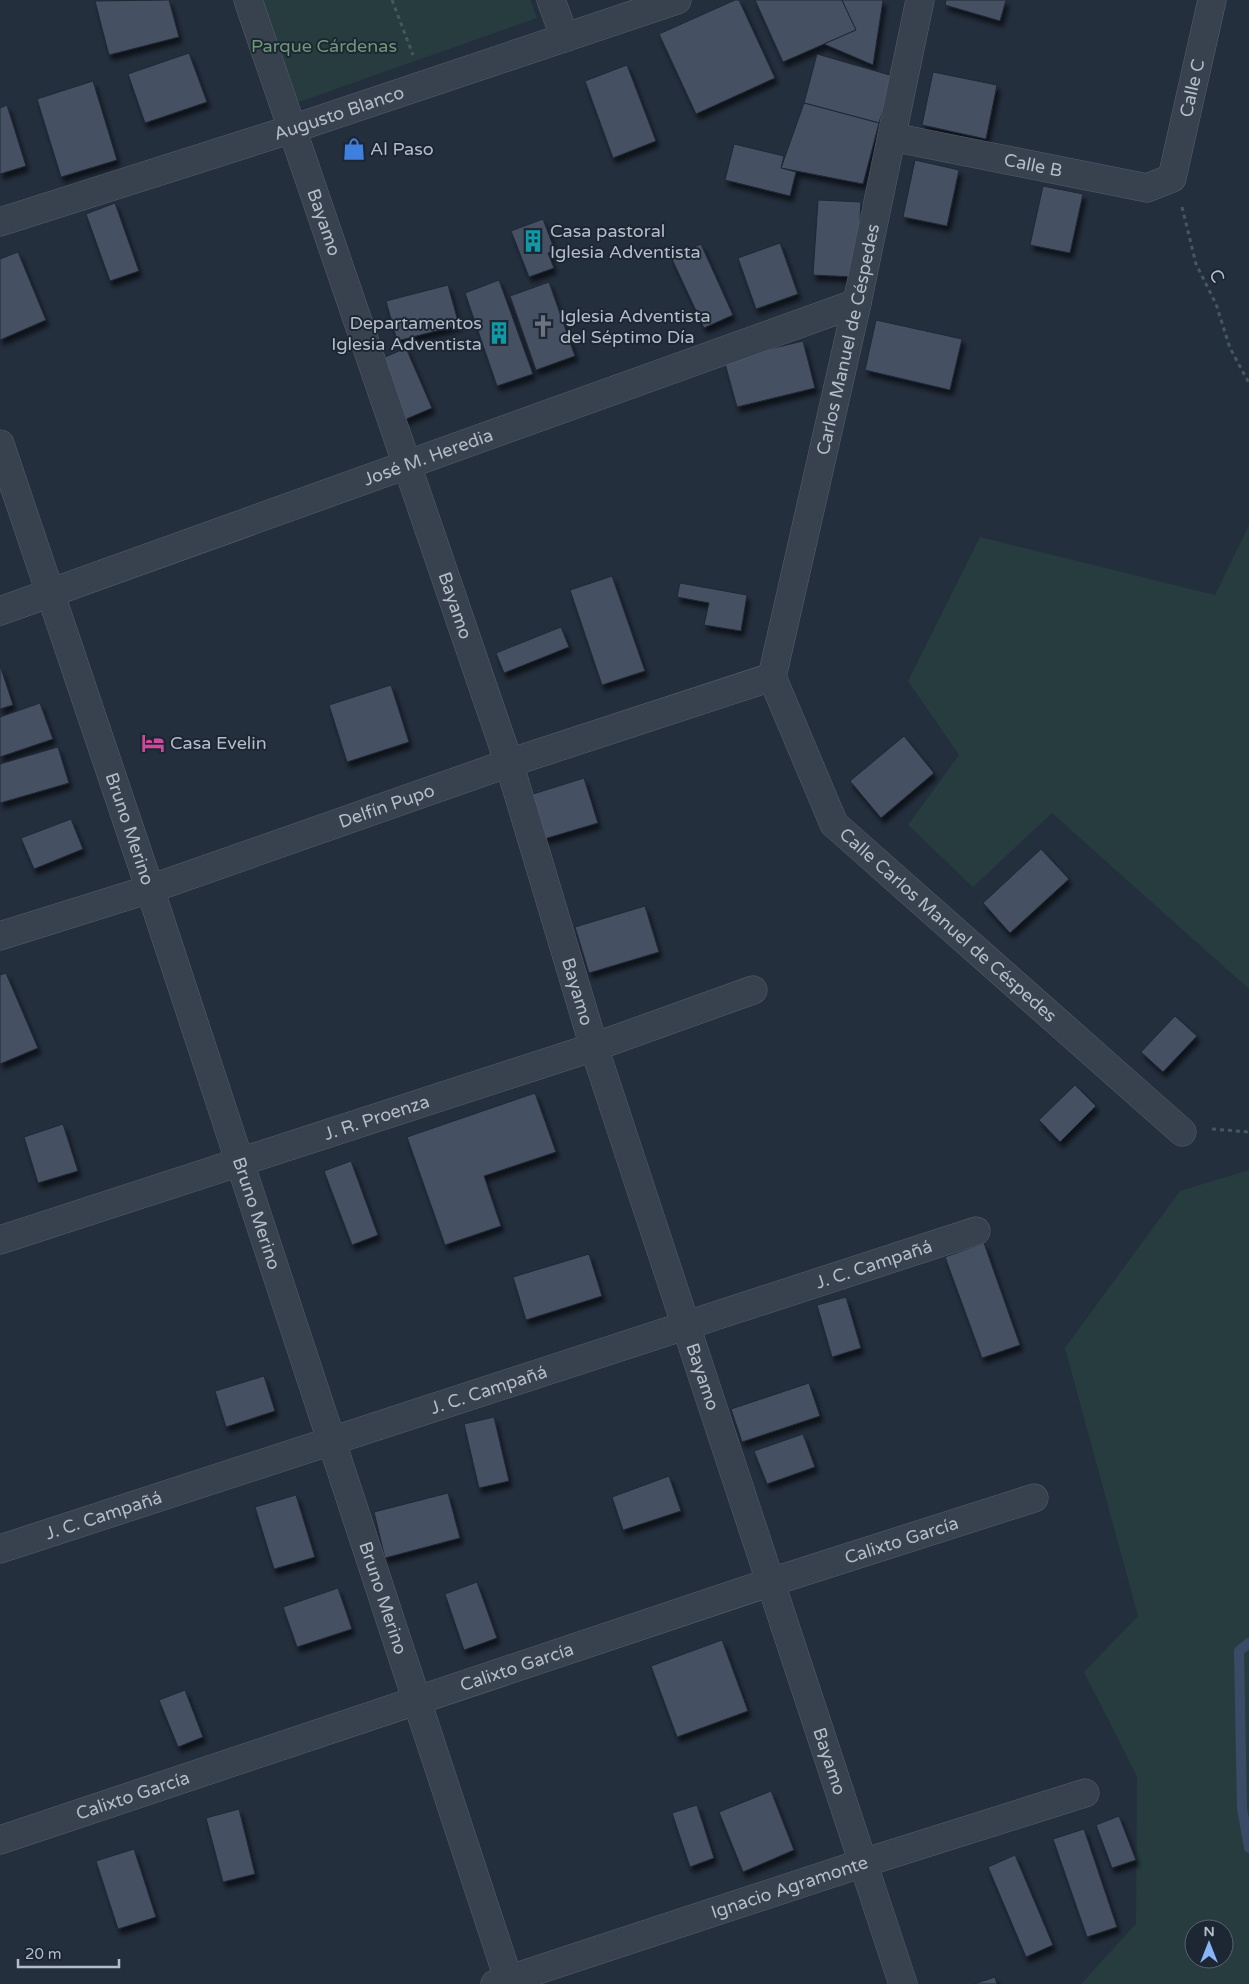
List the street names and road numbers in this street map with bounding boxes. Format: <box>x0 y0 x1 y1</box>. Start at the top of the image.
street label: Calle C <box>1175 57 1209 119</box>
street label: Augusto Blanco <box>271 81 407 145</box>
street label: Calle B <box>1002 149 1064 182</box>
street label: Bayamo <box>302 186 346 259</box>
street label: Carlos Manuel de Céspedes <box>812 222 884 457</box>
street label: C <box>1204 266 1230 286</box>
street label: José M. Heredia <box>360 424 496 490</box>
street label: Bayamo <box>433 569 477 642</box>
street label: Bruno Merino <box>100 770 159 888</box>
street label: Delfín Pupo <box>336 779 438 833</box>
street label: Calle Carlos Manuel de Céspedes <box>835 823 1061 1027</box>
street label: Bayamo <box>557 955 598 1028</box>
street label: J. R. Proenza <box>321 1090 432 1145</box>
street label: Bruno Merino <box>228 1154 285 1273</box>
street label: J. C. Campañá <box>813 1235 935 1294</box>
street label: Bayamo <box>681 1340 724 1413</box>
street label: J. C. Campañá <box>428 1361 550 1419</box>
street label: J. C. Campañá <box>43 1486 165 1544</box>
street label: Calixto García <box>842 1512 961 1569</box>
street label: Bruno Merino <box>354 1539 412 1657</box>
street label: Calixto García <box>457 1638 576 1696</box>
street label: Bayamo <box>808 1725 851 1798</box>
street label: Calixto García <box>73 1766 192 1825</box>
street label: Ignacio Agramonte <box>708 1851 871 1923</box>

